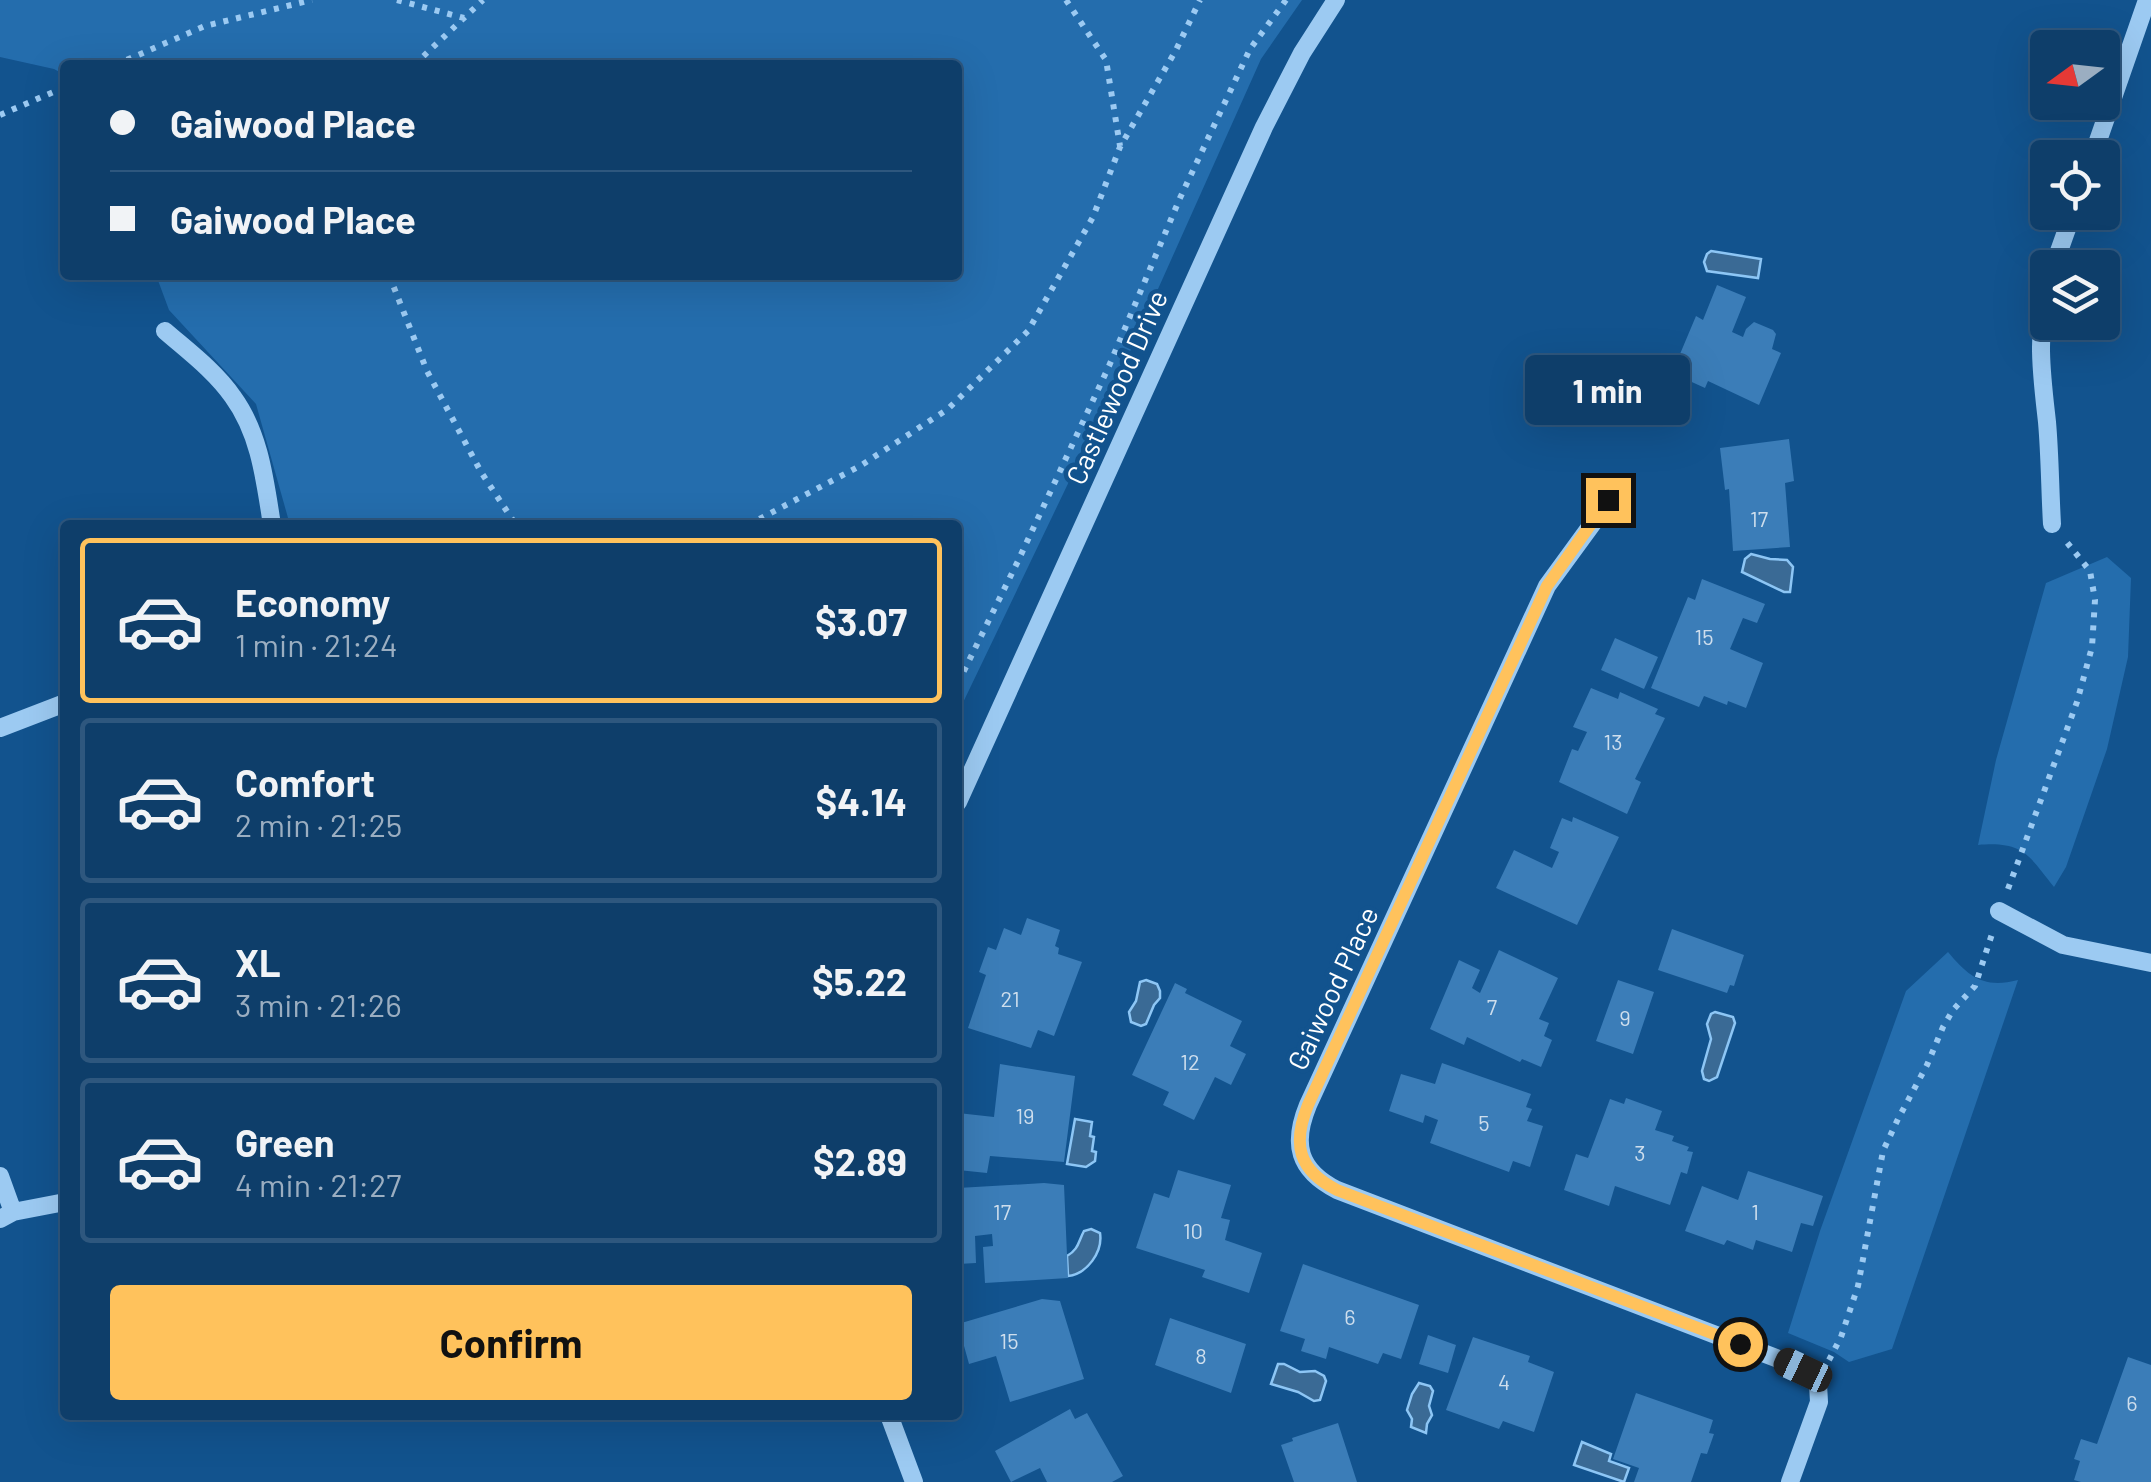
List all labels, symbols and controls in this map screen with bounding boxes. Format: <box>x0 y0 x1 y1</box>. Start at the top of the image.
north arrow <box>2030 30 2120 120</box>
map controls <box>2030 30 2120 340</box>
text: Gaiwood Place <box>170 100 416 146</box>
button: locate <box>2030 140 2120 230</box>
text: Gaiwood Place <box>170 196 416 242</box>
button: layers <box>2030 250 2120 340</box>
street label: Castlewood Drive <box>1058 285 1174 489</box>
callout: 1 min <box>1526 355 1690 425</box>
text: 1 min <box>1572 371 1643 409</box>
route end <box>1586 478 1631 523</box>
house number: 17 <box>1750 505 1768 531</box>
icon: car <box>115 576 205 666</box>
text: Economy <box>235 579 390 625</box>
text: $3.07 <box>815 598 907 644</box>
house number: 15 <box>1694 623 1714 649</box>
text: 1 min · 21:24 <box>235 625 398 663</box>
house number: 13 <box>1603 728 1623 754</box>
icon: car <box>115 756 205 846</box>
text: Comfort <box>235 759 375 805</box>
text: $4.14 <box>816 778 907 824</box>
text: 2 min · 21:25 <box>235 805 402 843</box>
street label: Gaiwood Place <box>1279 901 1385 1075</box>
icon: car <box>115 936 205 1026</box>
text: XL <box>235 939 281 985</box>
text: $5.22 <box>812 958 907 1004</box>
text: 3 min · 21:26 <box>235 985 402 1023</box>
house number: 21 <box>1000 985 1020 1011</box>
house number: 7 <box>1487 993 1497 1019</box>
house number: 9 <box>1619 1004 1631 1030</box>
house number: 12 <box>1180 1048 1200 1074</box>
house number: 19 <box>1015 1102 1035 1128</box>
house number: 5 <box>1478 1109 1490 1135</box>
icon: car <box>115 1116 205 1206</box>
text: Green <box>235 1119 335 1165</box>
text: $2.89 <box>813 1138 907 1184</box>
house number: 3 <box>1634 1139 1646 1165</box>
text: 4 min · 21:27 <box>235 1165 401 1203</box>
house number: 17 <box>993 1198 1011 1224</box>
house number: 1 <box>1751 1198 1759 1224</box>
house number: 10 <box>1183 1217 1203 1243</box>
button: Confirm <box>110 1285 912 1400</box>
house number: 6 <box>1344 1303 1356 1329</box>
route start <box>1718 1322 1763 1367</box>
house number: 15 <box>999 1327 1019 1353</box>
house number: 8 <box>1195 1342 1207 1368</box>
car <box>1769 1344 1837 1396</box>
house number: 4 <box>1498 1368 1510 1394</box>
house number: 6 <box>2126 1389 2138 1415</box>

